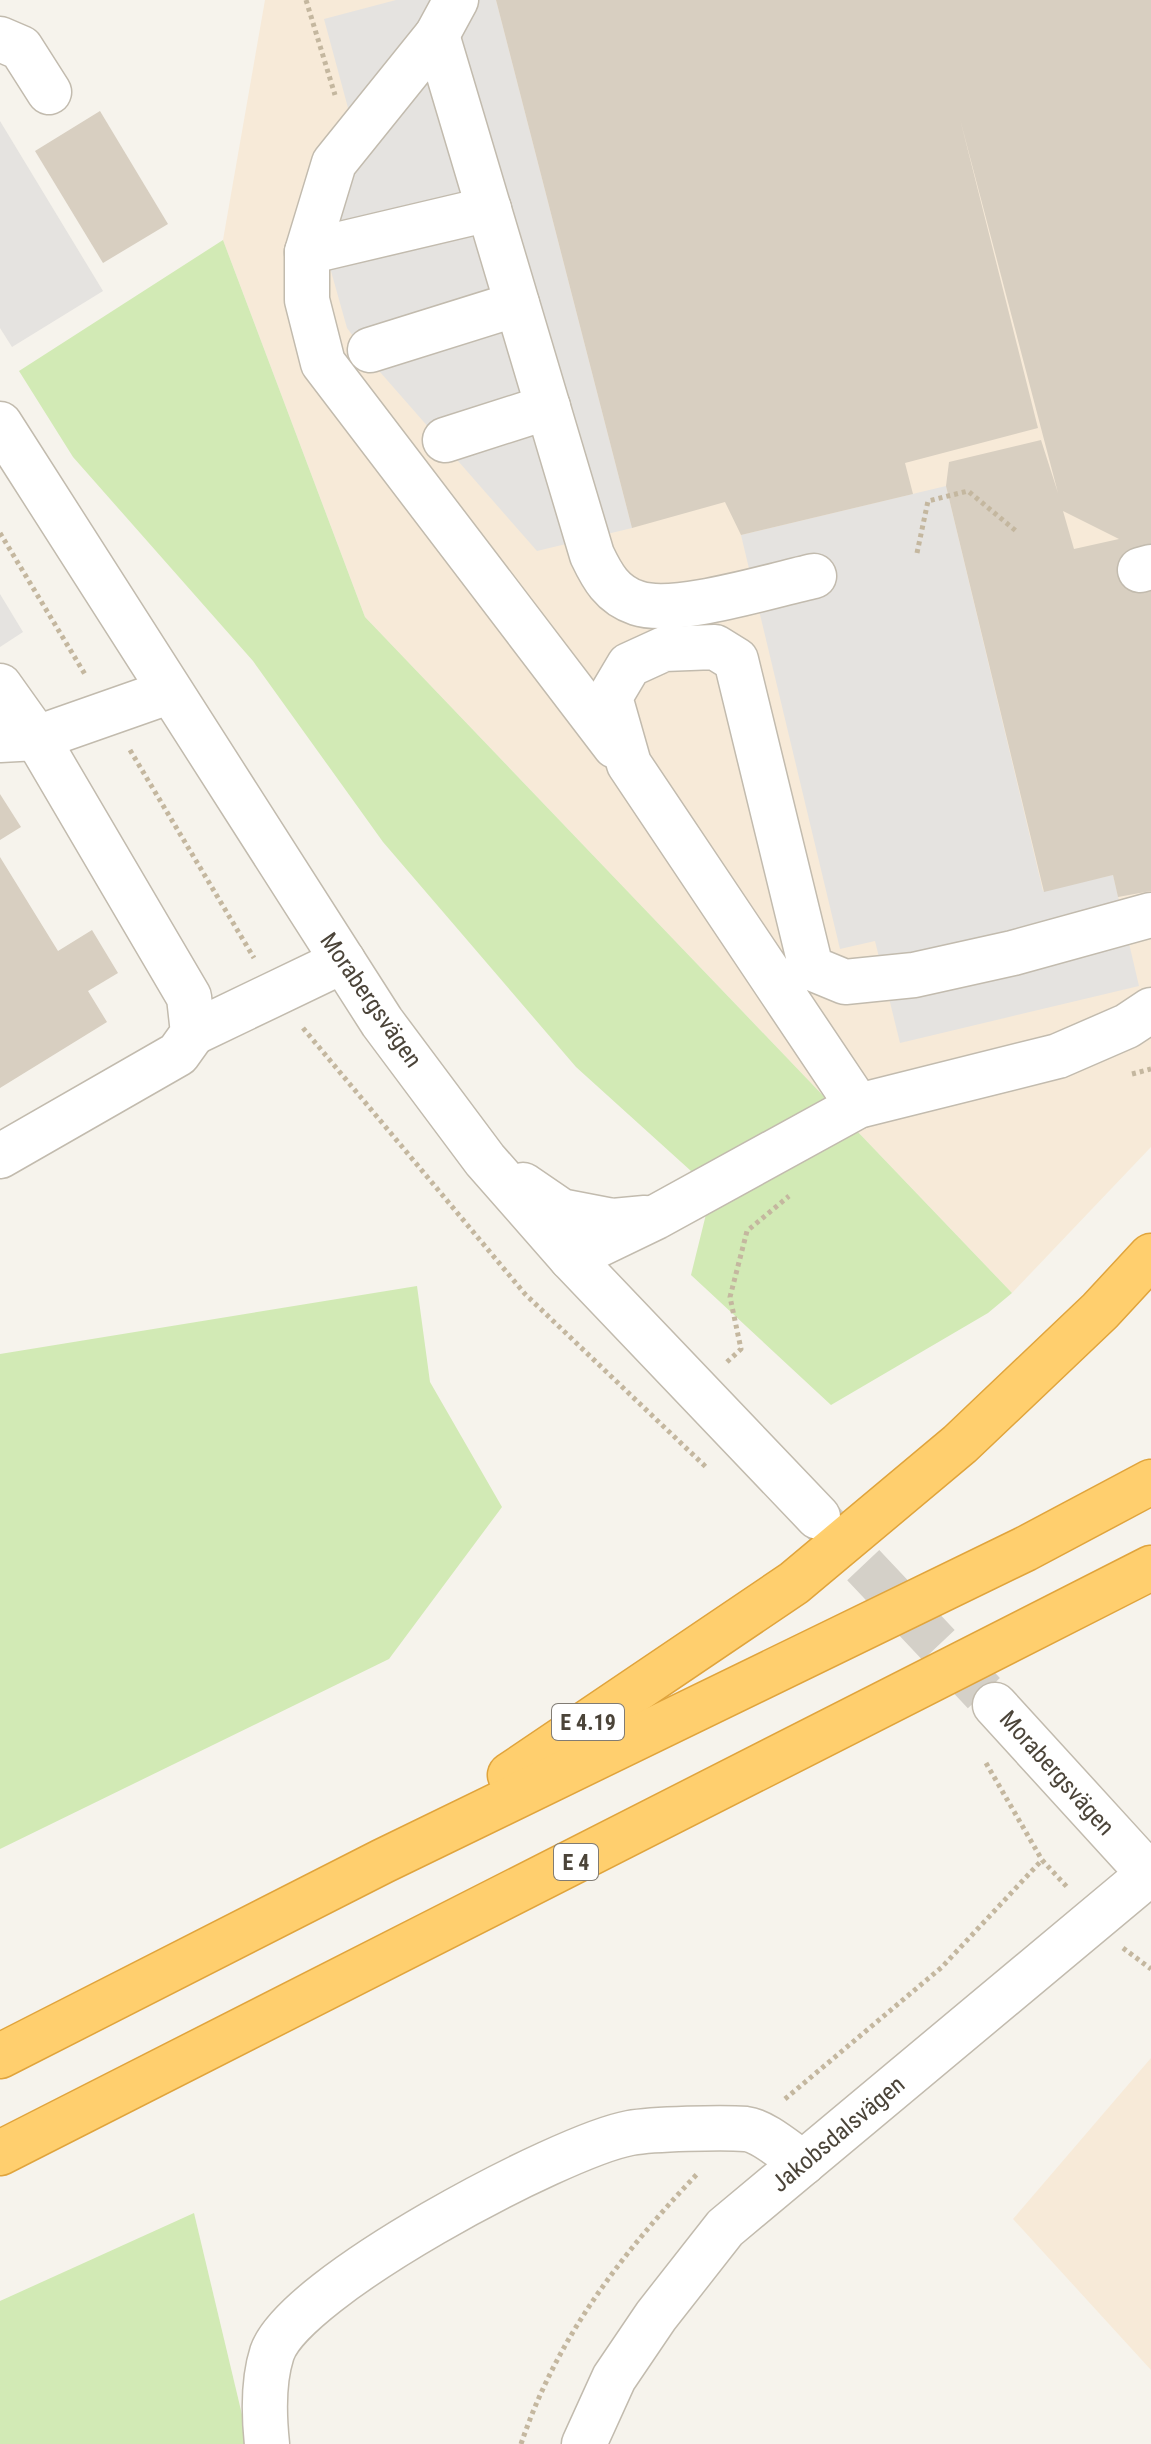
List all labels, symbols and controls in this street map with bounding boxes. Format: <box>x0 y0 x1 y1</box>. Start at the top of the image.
street label: Morabergsvägen <box>314 927 428 1073</box>
road number: E 4.19 <box>552 1704 624 1740</box>
street label: Morabergsvägen <box>994 1705 1120 1841</box>
road number: E 4 <box>554 1844 598 1880</box>
street label: Jakobsdalsvägen <box>766 2070 910 2198</box>

